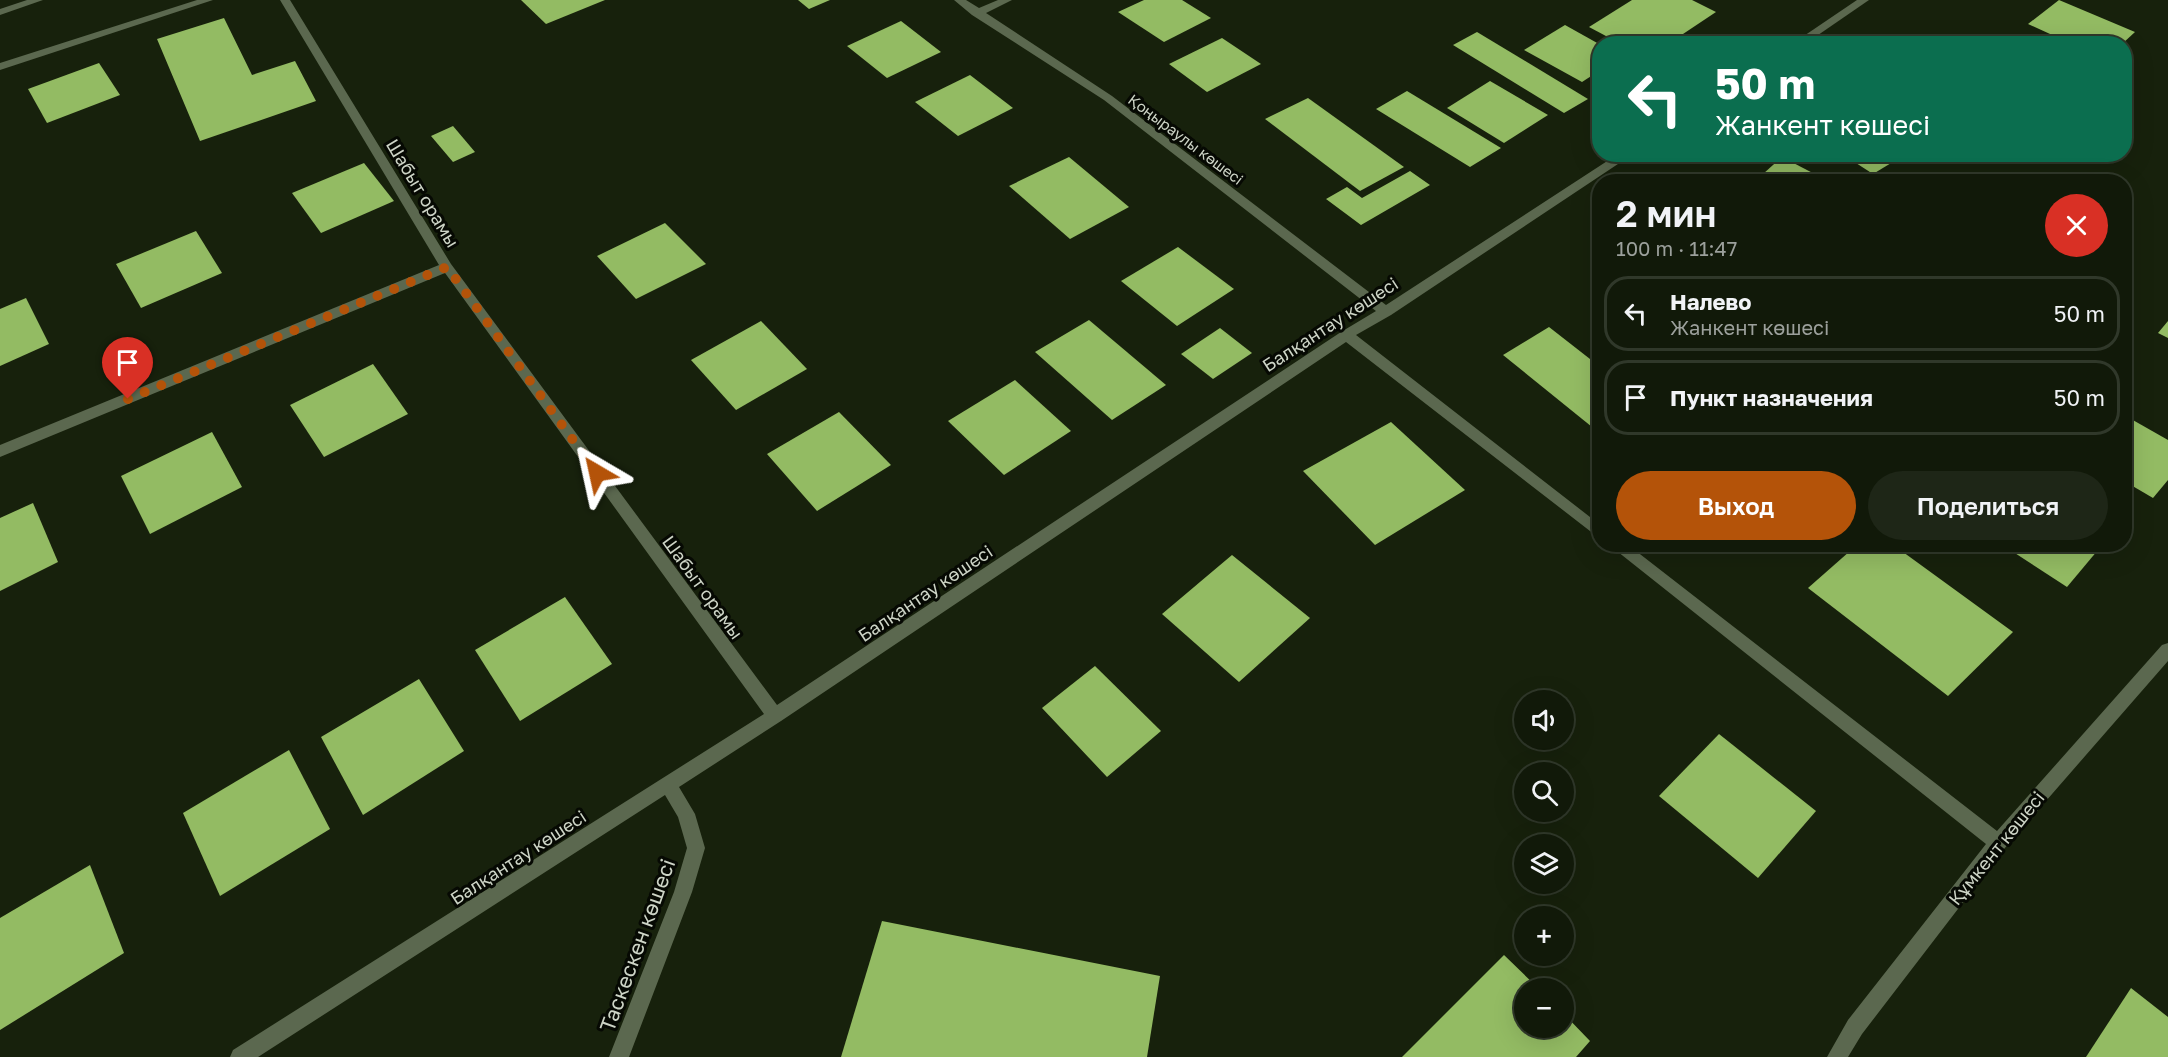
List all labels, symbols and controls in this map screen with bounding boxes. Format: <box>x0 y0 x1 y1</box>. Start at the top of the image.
text: 50 m <box>1715 58 1815 108</box>
icon: left <box>1616 60 1694 138</box>
street label: Қоңыраулы көшесі <box>1125 90 1247 188</box>
text: Жанкент көшесі <box>1715 109 1930 141</box>
street label: Шабыт орамы <box>382 135 464 251</box>
text: 2 мин <box>1616 192 1716 235</box>
button: close <box>2045 194 2108 257</box>
text: 100 m · 11:47 <box>1616 236 1737 260</box>
street label: Балқантау көшесі <box>1258 272 1402 376</box>
text: Налево <box>1670 288 1752 315</box>
icon: left <box>1619 297 1652 330</box>
text: 50 m <box>2054 300 2105 327</box>
text: Жанкент көшесі <box>1670 315 1829 339</box>
pin <box>102 337 153 399</box>
icon: arrive <box>111 346 144 379</box>
icon: arrive <box>1619 381 1652 414</box>
text: Пункт назначения <box>1670 384 1873 411</box>
text: 50 m <box>2054 384 2105 411</box>
position arrow <box>565 441 629 505</box>
button: Выход <box>1616 471 1856 540</box>
button: Поделиться <box>1868 471 2108 540</box>
street label: Шабыт орамы <box>658 531 748 643</box>
street label: Балқантау көшесі <box>854 540 996 646</box>
map controls <box>1514 690 1574 1038</box>
button: sound <box>1514 690 1574 750</box>
button: search <box>1514 762 1574 822</box>
street label: Құмкент көшесі <box>1943 787 2049 910</box>
street label: Балқантау көшесі <box>446 805 590 909</box>
button: layers <box>1514 834 1574 894</box>
street label: Таскескен көшесі <box>594 855 680 1035</box>
button: + <box>1514 906 1574 966</box>
button: − <box>1514 978 1574 1038</box>

